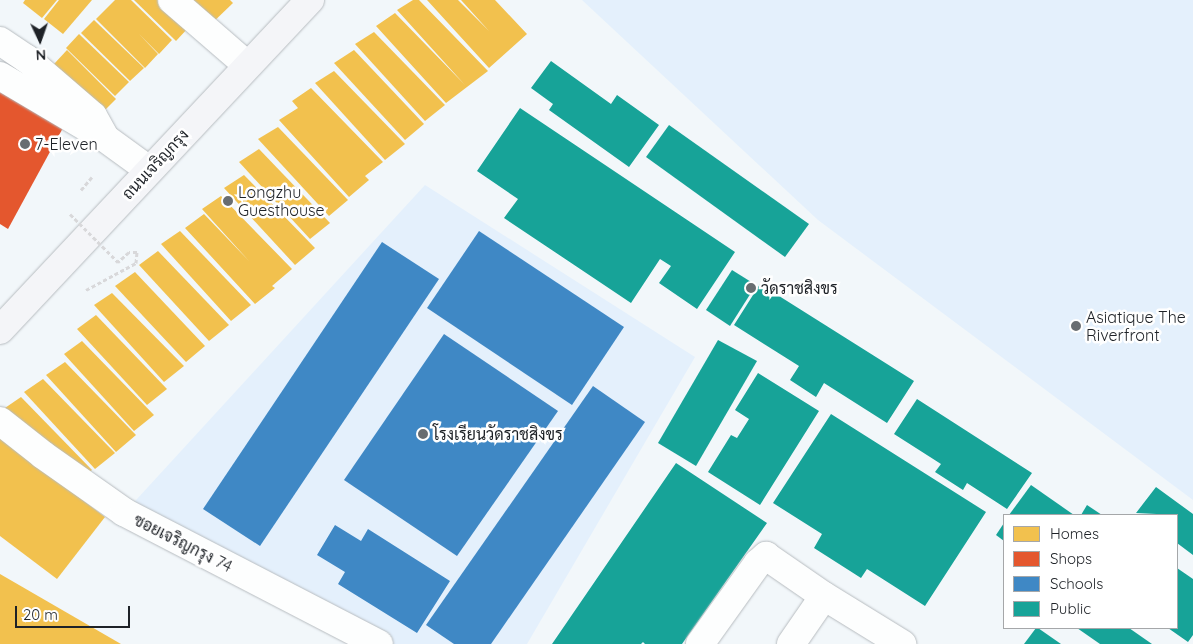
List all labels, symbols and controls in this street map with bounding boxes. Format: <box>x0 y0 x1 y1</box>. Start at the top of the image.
north arrow <box>15 15 65 65</box>
text: N <box>35 46 46 64</box>
street label: ถนนเจริญกรุง <box>118 125 192 203</box>
place label: 7-Eleven <box>35 134 98 154</box>
marker: 7-Eleven <box>19 138 31 150</box>
place label: Longzhu Guesthouse <box>238 182 325 220</box>
marker: Longzhu Guesthouse <box>222 195 234 207</box>
place label: วัดราชสิงขร <box>761 278 838 298</box>
marker: วัดราชสิงขร <box>745 282 757 294</box>
place label: Asiatique The Riverfront <box>1086 307 1186 345</box>
marker: Asiatique The Riverfront <box>1070 320 1082 332</box>
place label: โรงเรียนวัดราชสิงขร <box>433 424 563 444</box>
marker: โรงเรียนวัดราชสิงขร <box>417 428 429 440</box>
street label: ซอยเจริญกรุง 74 <box>131 510 235 576</box>
legend <box>1003 514 1178 629</box>
text: Homes <box>1050 524 1099 543</box>
text: Shops <box>1050 549 1092 568</box>
text: Schools <box>1050 574 1103 593</box>
scale bar <box>18 596 132 628</box>
text: Public <box>1050 599 1091 618</box>
text: 20 m <box>23 605 58 624</box>

